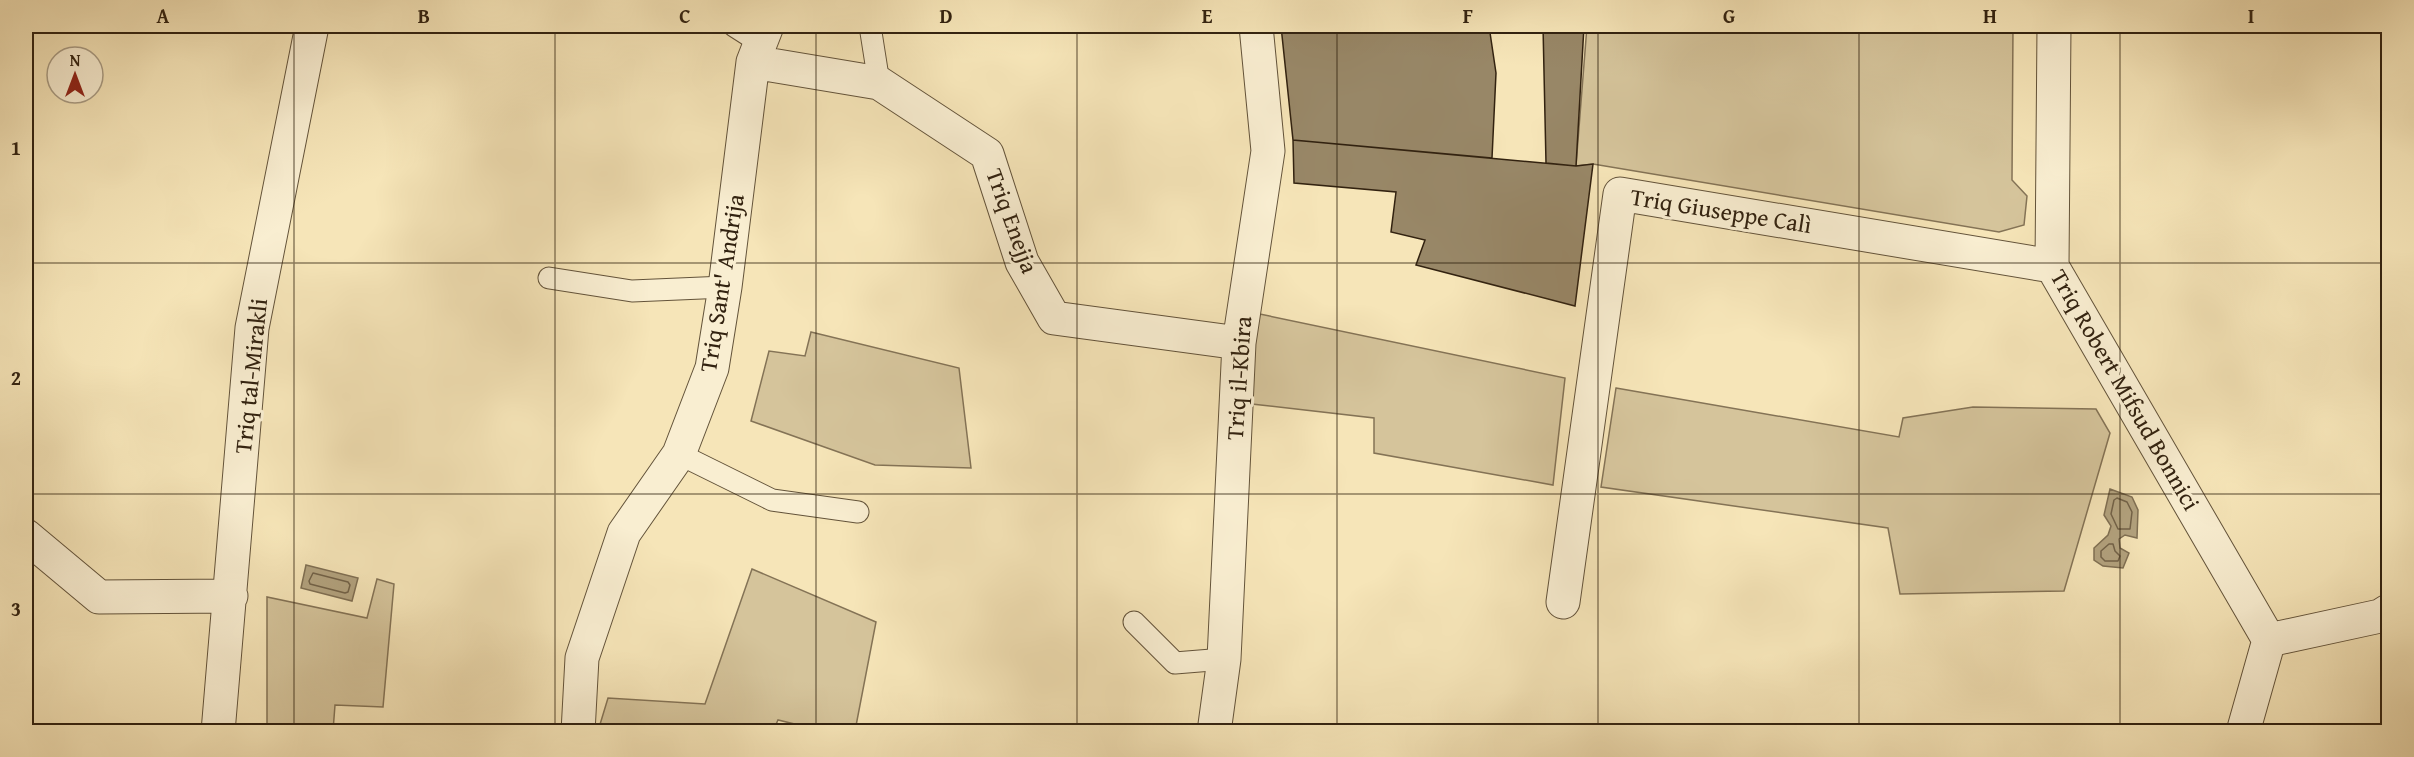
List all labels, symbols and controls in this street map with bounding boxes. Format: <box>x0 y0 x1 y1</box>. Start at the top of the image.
text: A <box>157 1 170 30</box>
text: B <box>418 1 430 30</box>
text: C <box>679 1 691 30</box>
text: D <box>939 1 953 30</box>
text: E <box>1202 1 1213 30</box>
text: F <box>1463 1 1473 30</box>
text: G <box>1723 1 1735 30</box>
text: H <box>1983 1 1997 30</box>
text: I <box>2248 1 2254 30</box>
north arrow <box>45 45 105 105</box>
text: N <box>70 48 81 72</box>
text: 1 <box>11 133 21 162</box>
street label: Triq Enejja <box>977 164 1048 279</box>
street label: Triq Giuseppe Calì <box>1628 179 1814 242</box>
street label: Triq Sant' Andrija <box>690 191 753 374</box>
street label: Triq Robert Mifsud Bonnici <box>2042 263 2209 517</box>
street label: Triq tal-Mirakli <box>225 296 276 455</box>
street label: Triq il-Kbira <box>1217 314 1260 441</box>
text: 2 <box>11 363 21 392</box>
text: 3 <box>11 594 21 623</box>

